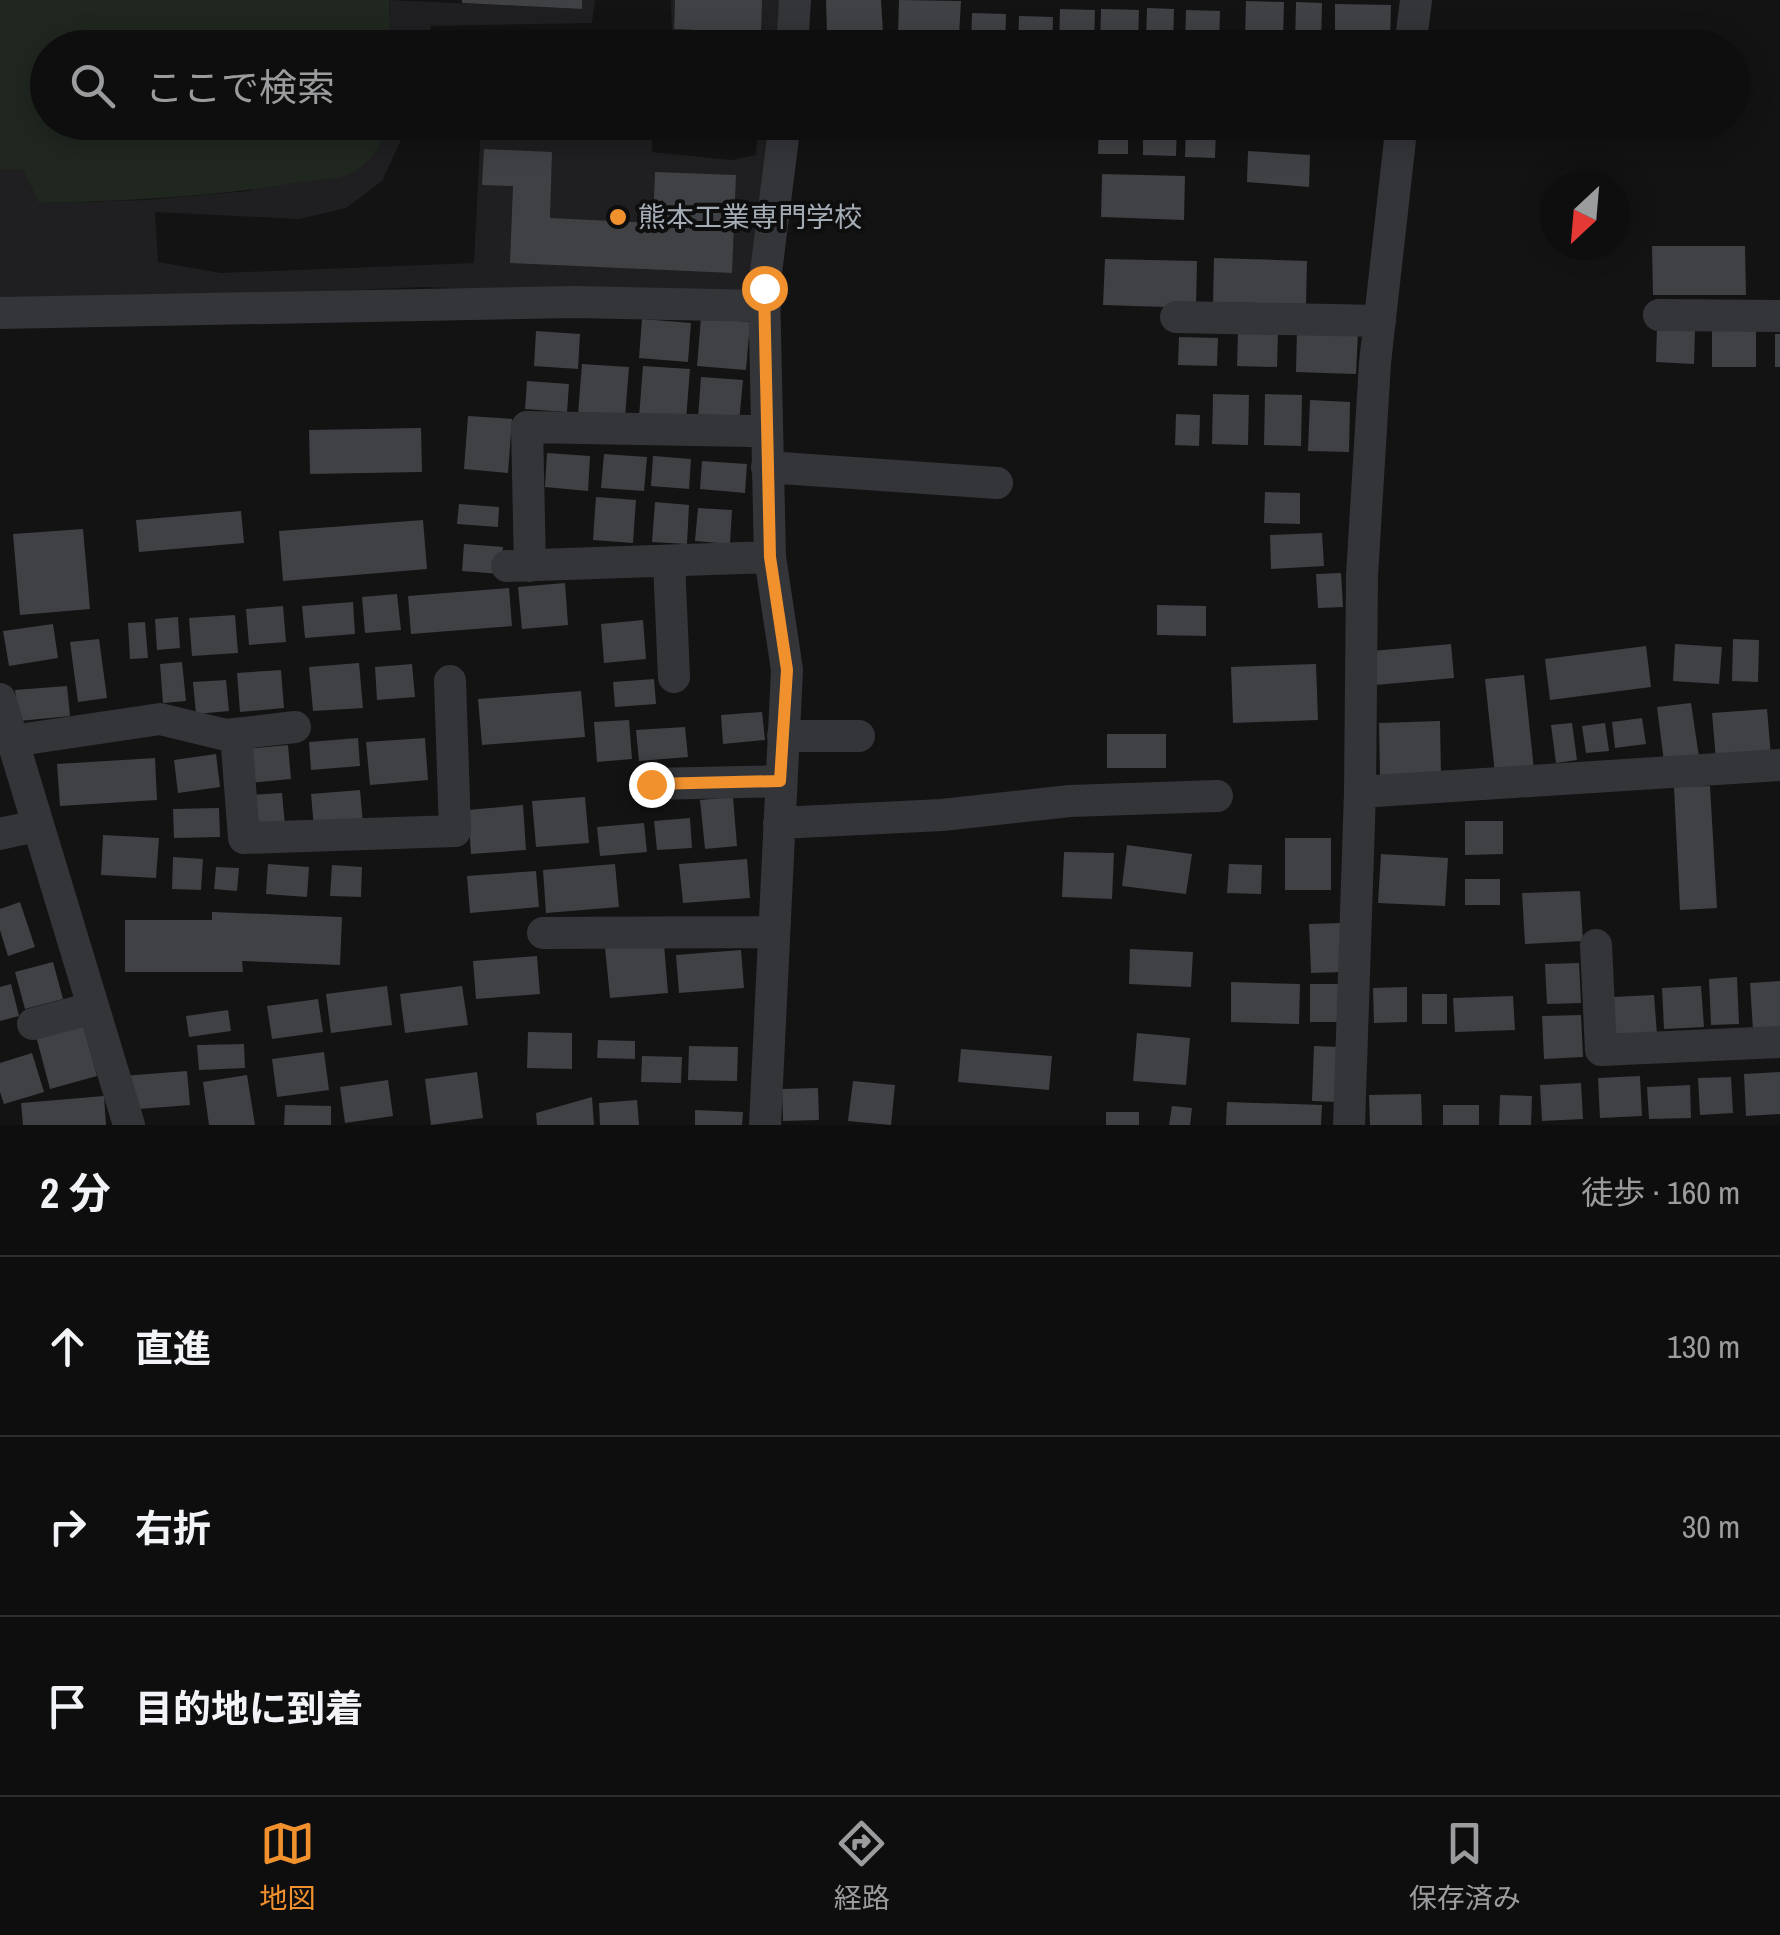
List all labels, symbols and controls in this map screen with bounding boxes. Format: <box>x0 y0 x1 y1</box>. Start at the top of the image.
search box <box>30 30 1750 140</box>
icon: search <box>65 58 120 113</box>
text: ここで検索 <box>145 62 335 113</box>
north arrow <box>1540 170 1630 260</box>
place label: 熊本工業専門学校 <box>638 198 862 236</box>
marker: 熊本工業専門学校 <box>607 206 629 228</box>
route start <box>742 266 788 312</box>
route end <box>629 762 675 808</box>
text: 2 分 <box>40 1165 111 1221</box>
text: 徒歩 · 160 m <box>1581 1171 1740 1214</box>
icon: ahead <box>40 1319 95 1374</box>
text: 直進 <box>135 1323 211 1374</box>
text: 130 m <box>1667 1325 1740 1368</box>
icon: right <box>40 1499 95 1554</box>
text: 右折 <box>135 1503 211 1554</box>
text: 30 m <box>1682 1505 1740 1548</box>
icon: arrive <box>40 1679 95 1734</box>
text: 目的地に到着 <box>135 1683 363 1734</box>
tab: 地図 <box>259 1816 315 1917</box>
tab: 経路 <box>834 1816 890 1917</box>
tab: 保存済み <box>1409 1816 1521 1917</box>

